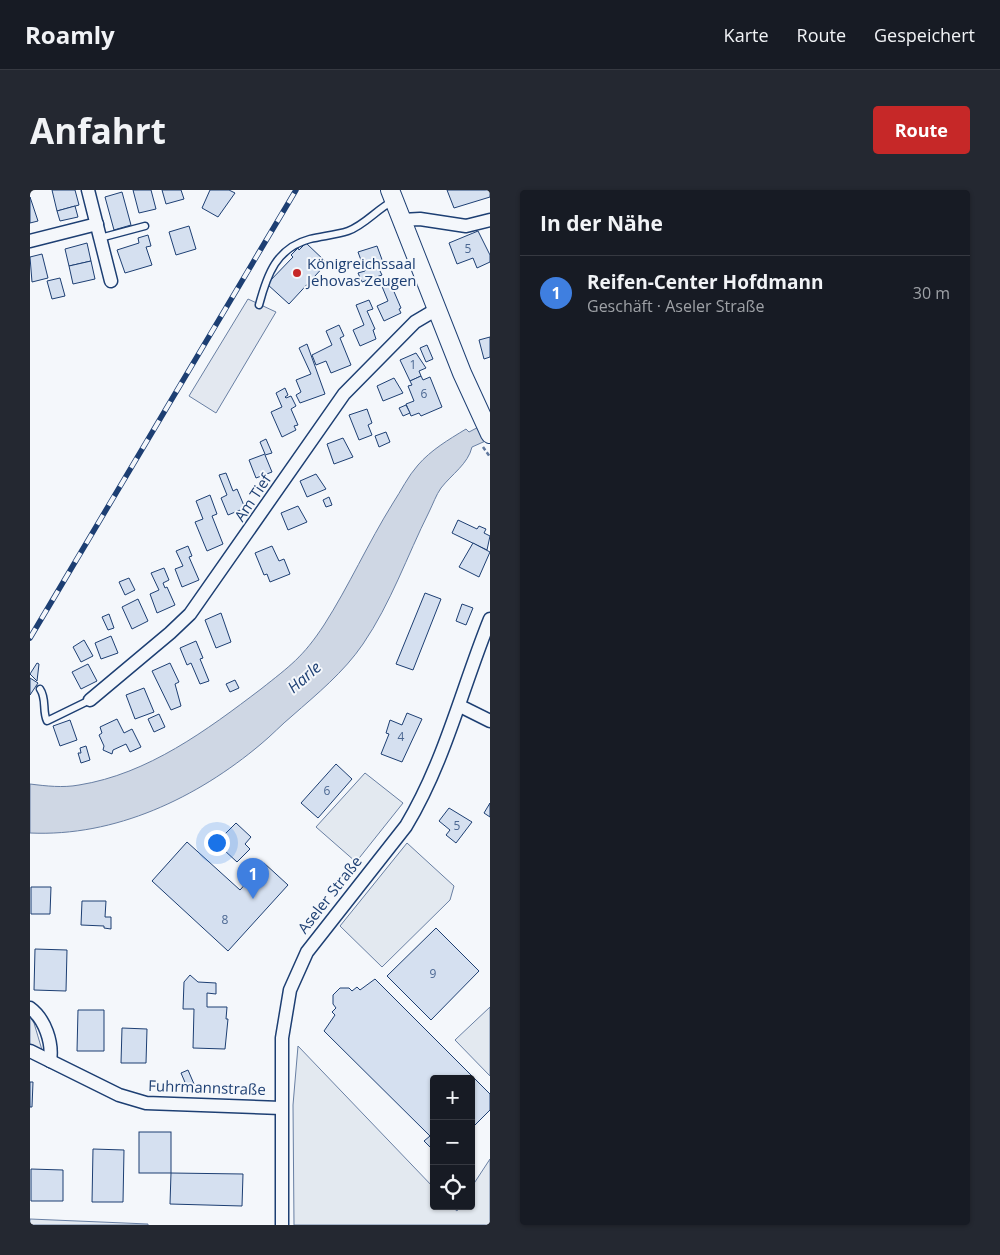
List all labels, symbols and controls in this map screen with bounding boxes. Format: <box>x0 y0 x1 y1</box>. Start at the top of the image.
text: Roamly <box>25 18 115 51</box>
text: Karte <box>724 23 769 47</box>
text: Route <box>797 23 846 47</box>
text: Gespeichert <box>874 23 975 47</box>
button: Route <box>873 106 970 154</box>
text: Anfahrt <box>30 107 166 154</box>
text: In der Nähe <box>540 209 663 237</box>
house number: 5 <box>465 240 472 257</box>
place label: Königreichssaal Jehovas Zeugen <box>305 253 417 290</box>
marker: Königreichssaal Jehovas Zeugen <box>291 267 303 279</box>
text: Reifen-Center Hofdmann <box>587 269 823 295</box>
text: 1 <box>551 282 561 304</box>
text: 30 m <box>913 282 950 304</box>
text: Geschäft · Aseler Straße <box>587 295 765 317</box>
house number: 1 <box>410 356 416 373</box>
house number: 6 <box>421 385 428 402</box>
street label: Am Tief <box>229 469 276 525</box>
water label: Harle <box>282 656 326 698</box>
house number: 4 <box>398 728 405 745</box>
house number: 6 <box>324 782 331 799</box>
house number: 5 <box>454 817 461 834</box>
your location <box>204 830 230 856</box>
street label: Aseler Straße <box>293 852 366 937</box>
pin: 1 <box>237 858 269 899</box>
house number: 8 <box>222 911 229 928</box>
house number: 9 <box>430 965 437 982</box>
street label: Fuhrmannstraße <box>148 1075 266 1099</box>
map controls <box>430 1075 475 1210</box>
button: + <box>430 1075 475 1120</box>
button: − <box>430 1120 475 1165</box>
button: locate <box>430 1165 475 1210</box>

